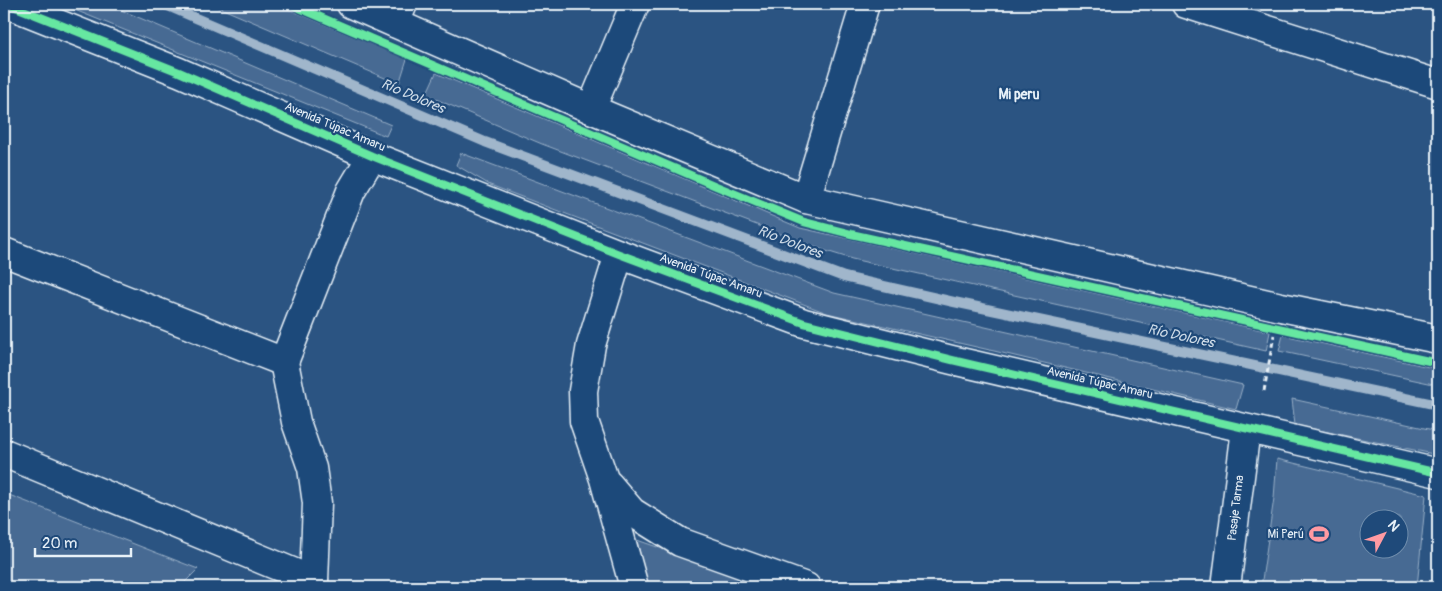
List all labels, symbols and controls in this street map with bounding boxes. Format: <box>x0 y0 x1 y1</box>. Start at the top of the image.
water label: Río Dolores <box>379 75 449 118</box>
district label: Mi peru <box>998 86 1040 103</box>
street label: Avenida Túpac Amaru <box>282 99 388 155</box>
water label: Río Dolores <box>755 222 826 263</box>
street label: Avenida Túpac Amaru <box>658 250 764 302</box>
water label: Río Dolores <box>1146 321 1218 352</box>
street label: Avenida Túpac Amaru <box>1046 364 1154 402</box>
street label: Pasaje Tarma <box>1225 474 1248 542</box>
north arrow <box>1360 508 1410 558</box>
text: N <box>1384 517 1403 535</box>
sports icon: Mi Perú <box>1308 523 1330 545</box>
scale bar <box>35 526 131 558</box>
place label: Mi Perú <box>1268 527 1304 542</box>
text: 20 m <box>42 534 77 553</box>

